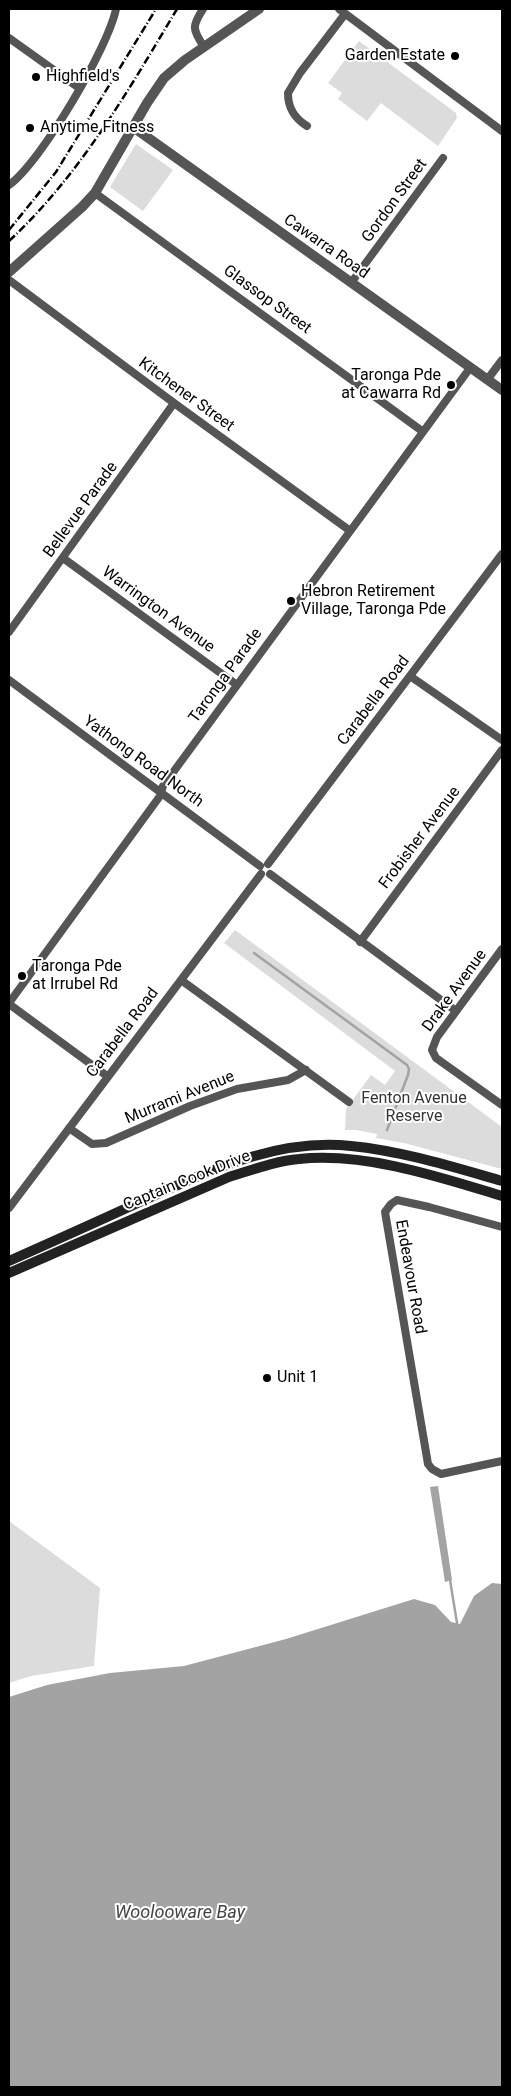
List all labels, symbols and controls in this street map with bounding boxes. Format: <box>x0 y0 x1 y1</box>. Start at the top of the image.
place label: Garden Estate <box>345 46 445 66</box>
marker: Garden Estate <box>449 50 461 62</box>
place label: Highfield's <box>46 67 120 87</box>
marker: Highfield's <box>30 71 42 83</box>
place label: Anytime Fitness <box>40 118 154 138</box>
marker: Anytime Fitness <box>24 122 36 134</box>
street label: Gordon Street <box>358 156 432 246</box>
street label: Cawarra Road <box>280 211 372 283</box>
street label: Glassop Street <box>219 262 315 338</box>
street label: Kitchener Street <box>134 354 238 436</box>
place label: Taronga Pde at Cawarra Rd <box>341 366 441 404</box>
marker: Taronga Pde at Cawarra Rd <box>445 379 457 391</box>
street label: Bellevue Parade <box>40 458 122 562</box>
street label: Warrington Avenue <box>98 563 218 657</box>
place label: Hebron Retirement Village, Taronga Pde <box>301 582 446 620</box>
marker: Hebron Retirement Village, Taronga Pde <box>285 595 297 607</box>
street label: Taronga Parade <box>185 625 267 727</box>
street label: Carabella Road <box>334 652 414 750</box>
street label: Yathong Road North <box>79 712 207 812</box>
street label: Frobisher Avenue <box>375 783 465 893</box>
street label: Drake Avenue <box>419 946 491 1036</box>
place label: Taronga Pde at Irrubel Rd <box>32 957 122 995</box>
marker: Taronga Pde at Irrubel Rd <box>16 970 28 982</box>
street label: Carabella Road <box>83 984 163 1082</box>
street label: Murrami Avenue <box>123 1067 237 1129</box>
park label: Fenton Avenue Reserve <box>361 1089 467 1127</box>
street label: Captain Cook Drive <box>121 1147 253 1215</box>
street label: Endeavour Road <box>391 1218 429 1336</box>
place label: Unit 1 <box>277 1368 318 1388</box>
marker: Unit 1 <box>261 1372 273 1384</box>
water label: Woolooware Bay <box>115 1902 245 1924</box>

